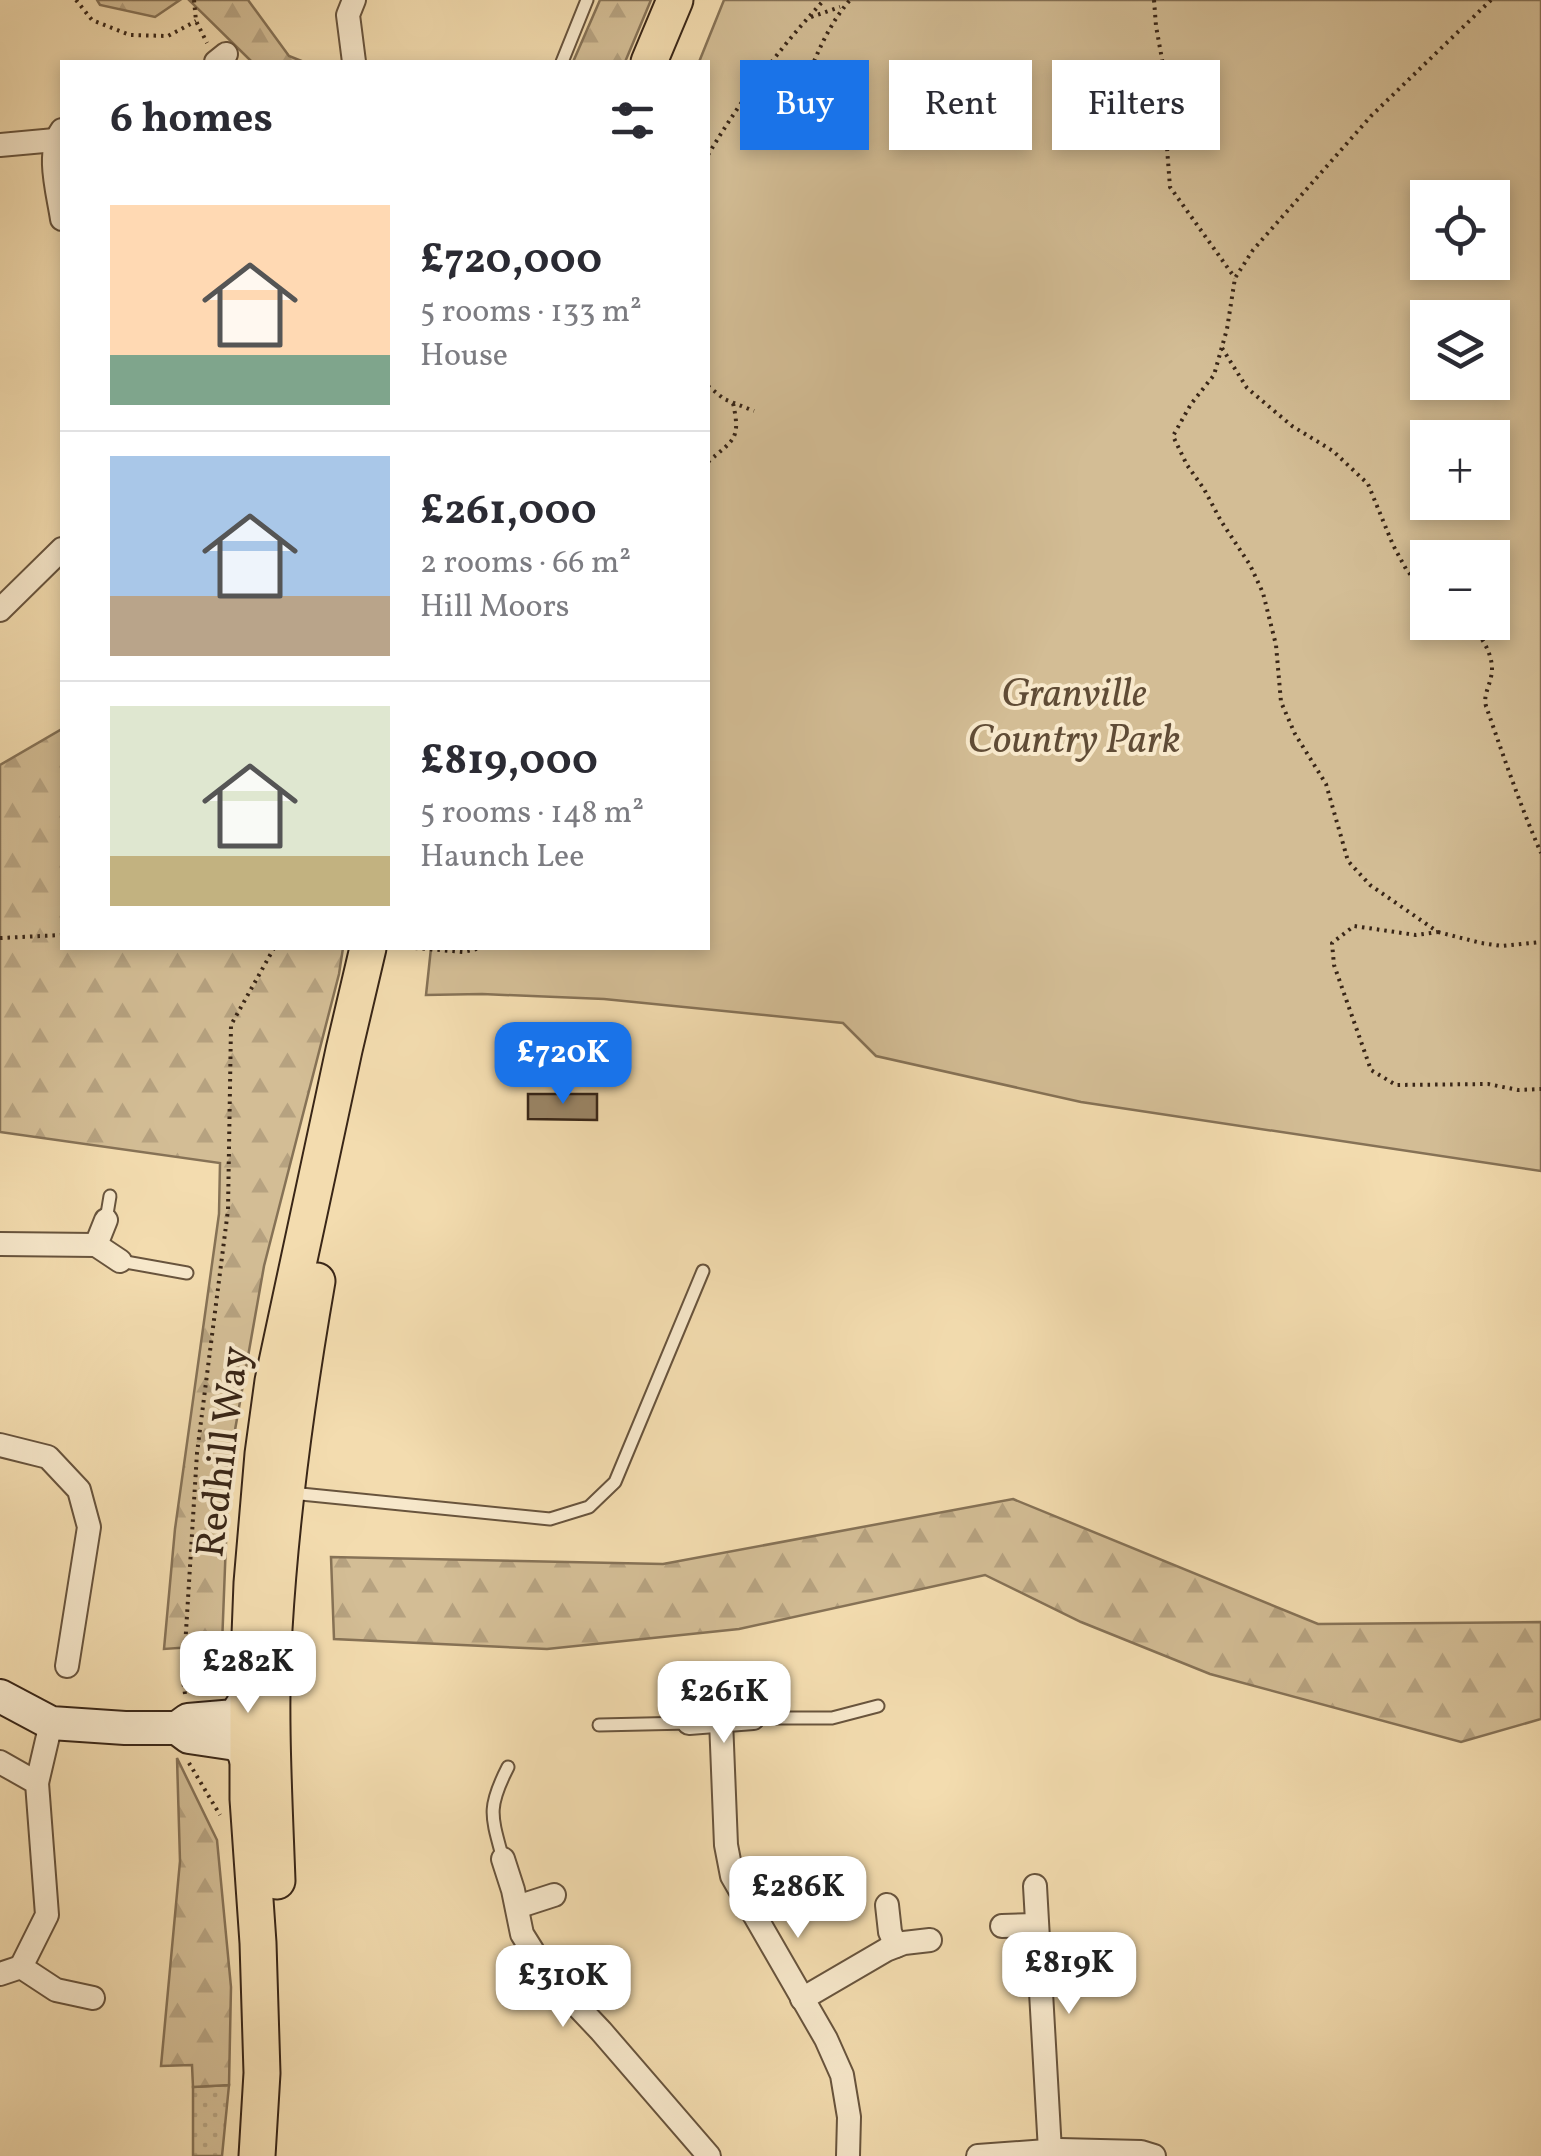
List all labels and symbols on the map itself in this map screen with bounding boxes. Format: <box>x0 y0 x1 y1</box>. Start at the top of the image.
park label: Granville Country Park <box>968 668 1180 770</box>
pin: £720K <box>493 1022 633 1107</box>
street label: Redhill Way <box>184 1343 266 1561</box>
pin: £282K <box>178 1631 318 1716</box>
pin: £261K <box>654 1661 794 1746</box>
pin: £286K <box>728 1856 868 1941</box>
pin: £819K <box>999 1932 1139 2017</box>
pin: £310K <box>493 1945 633 2030</box>

